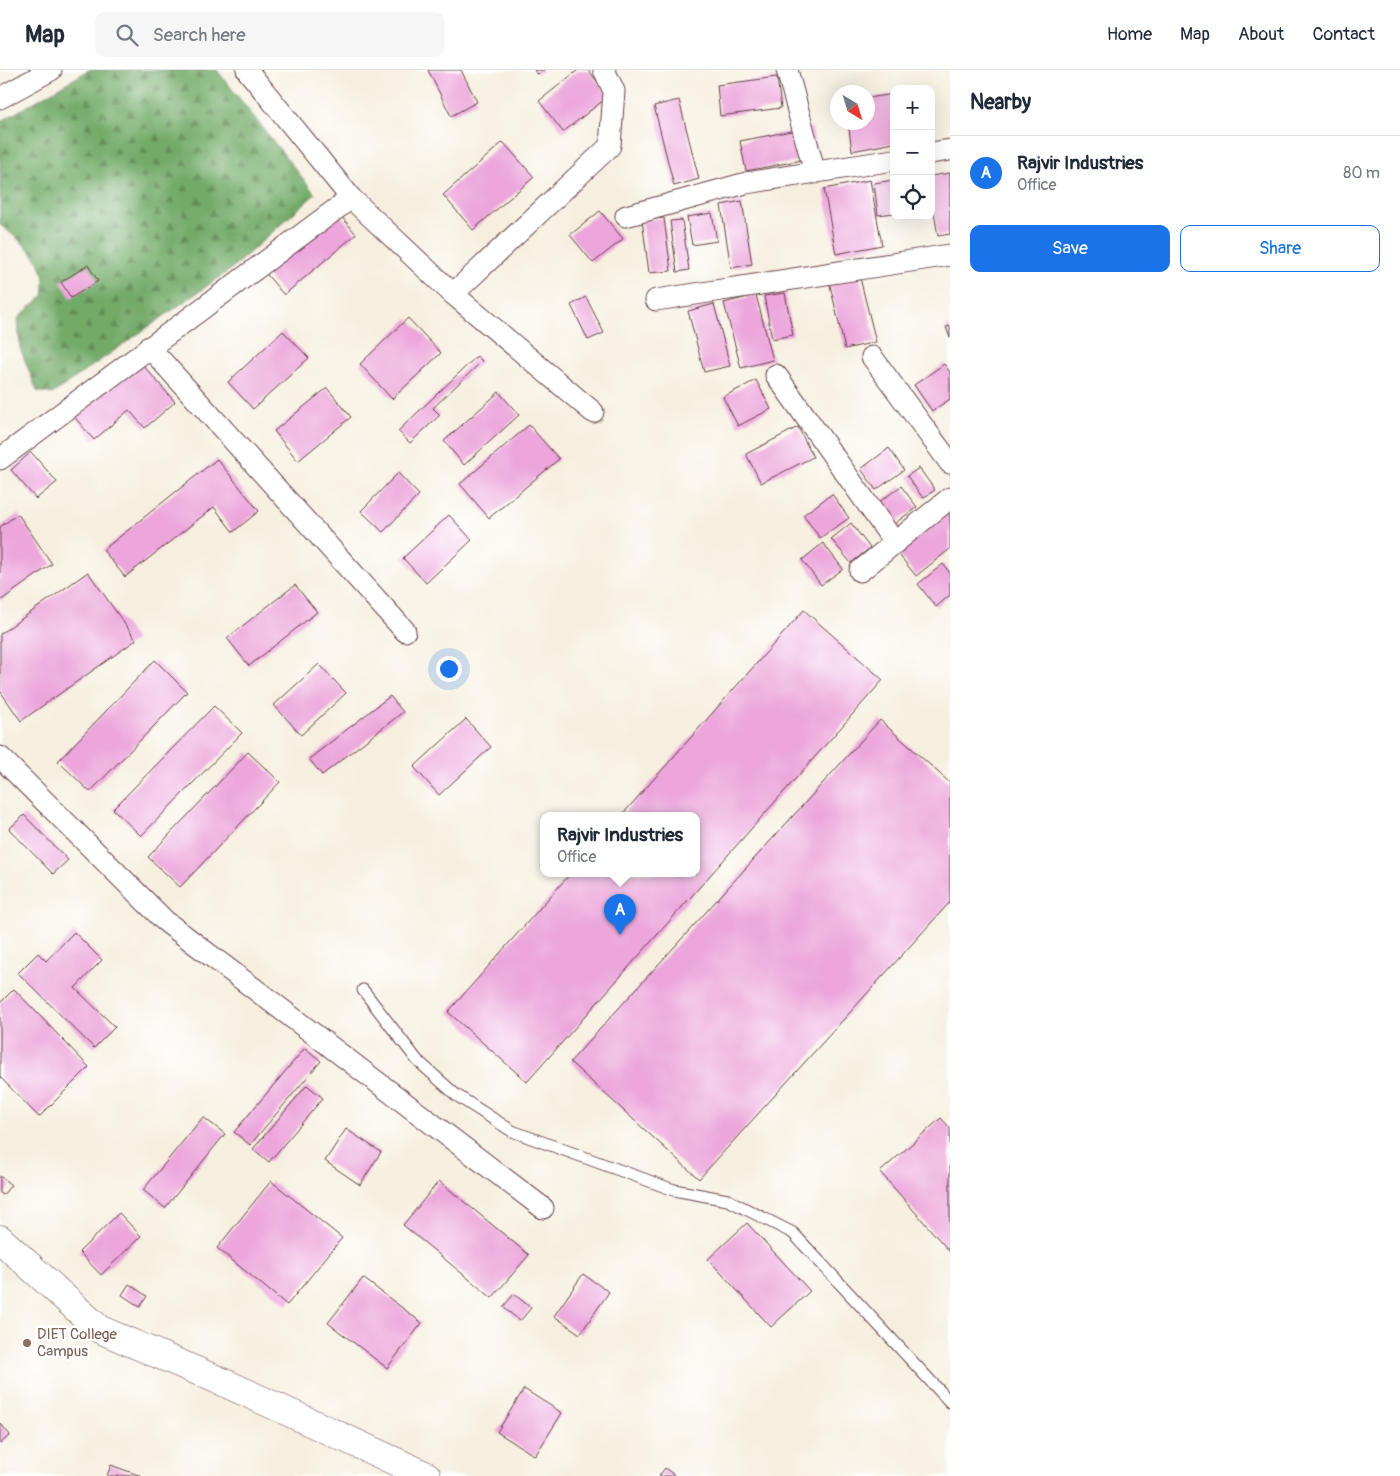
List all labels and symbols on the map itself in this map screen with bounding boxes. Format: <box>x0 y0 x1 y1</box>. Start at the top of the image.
north arrow <box>830 85 875 130</box>
your location <box>436 656 462 682</box>
pin: A <box>604 894 636 935</box>
place label: DIET College Campus <box>37 1325 117 1361</box>
marker: DIET College Campus <box>21 1337 33 1349</box>

